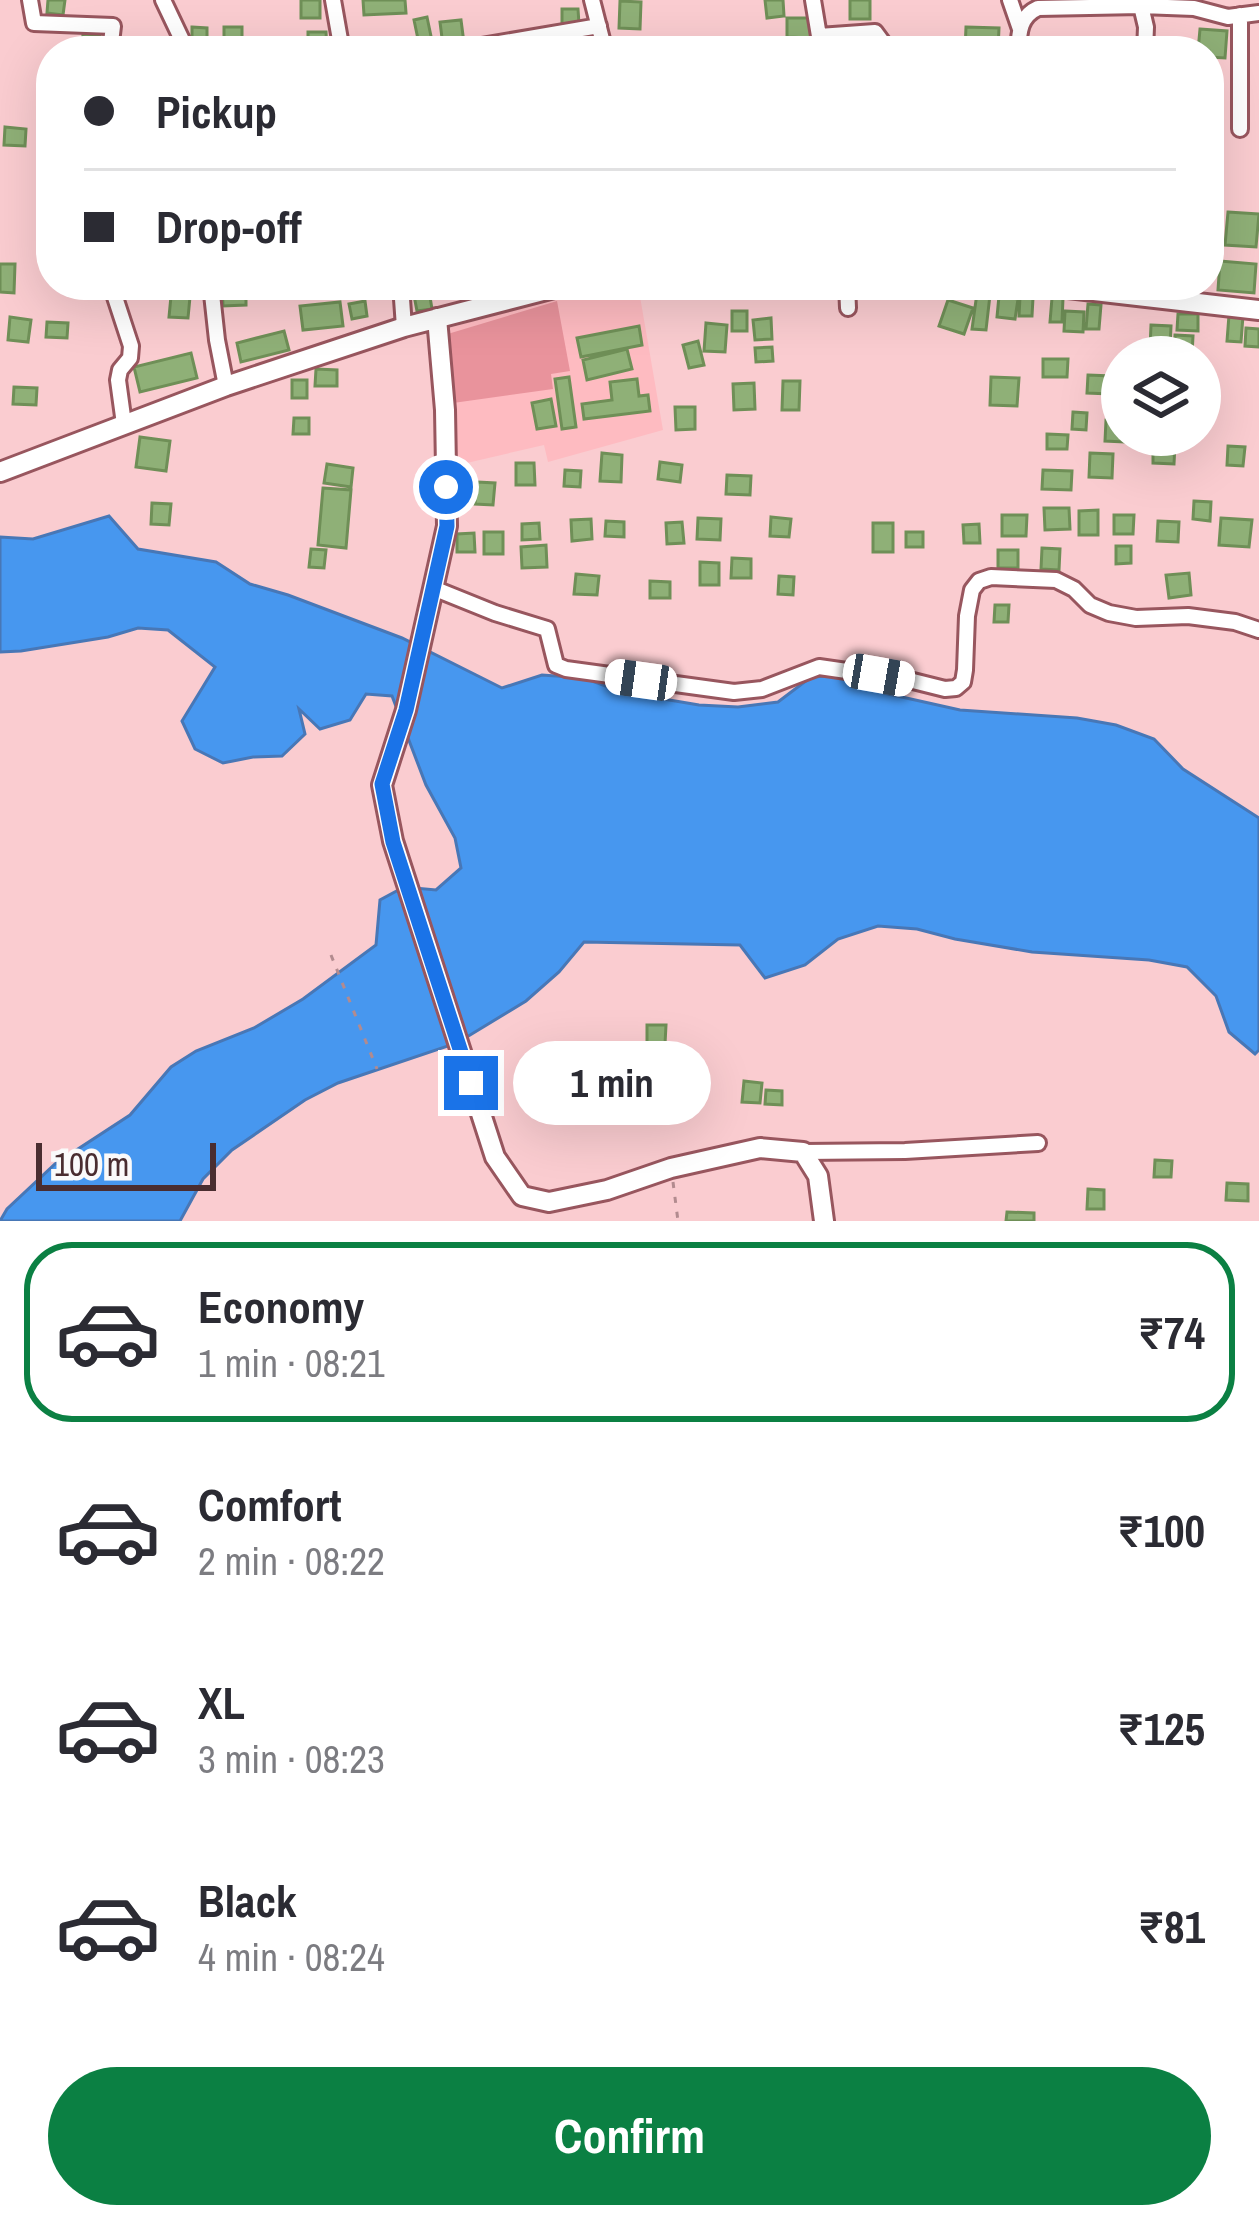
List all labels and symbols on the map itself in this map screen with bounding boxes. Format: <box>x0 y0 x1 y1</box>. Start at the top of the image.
route start <box>419 460 473 514</box>
car <box>840 651 918 699</box>
car <box>603 657 679 703</box>
callout: 1 min <box>513 1041 711 1125</box>
route end <box>444 1056 498 1110</box>
scale bar <box>36 1137 216 1190</box>

